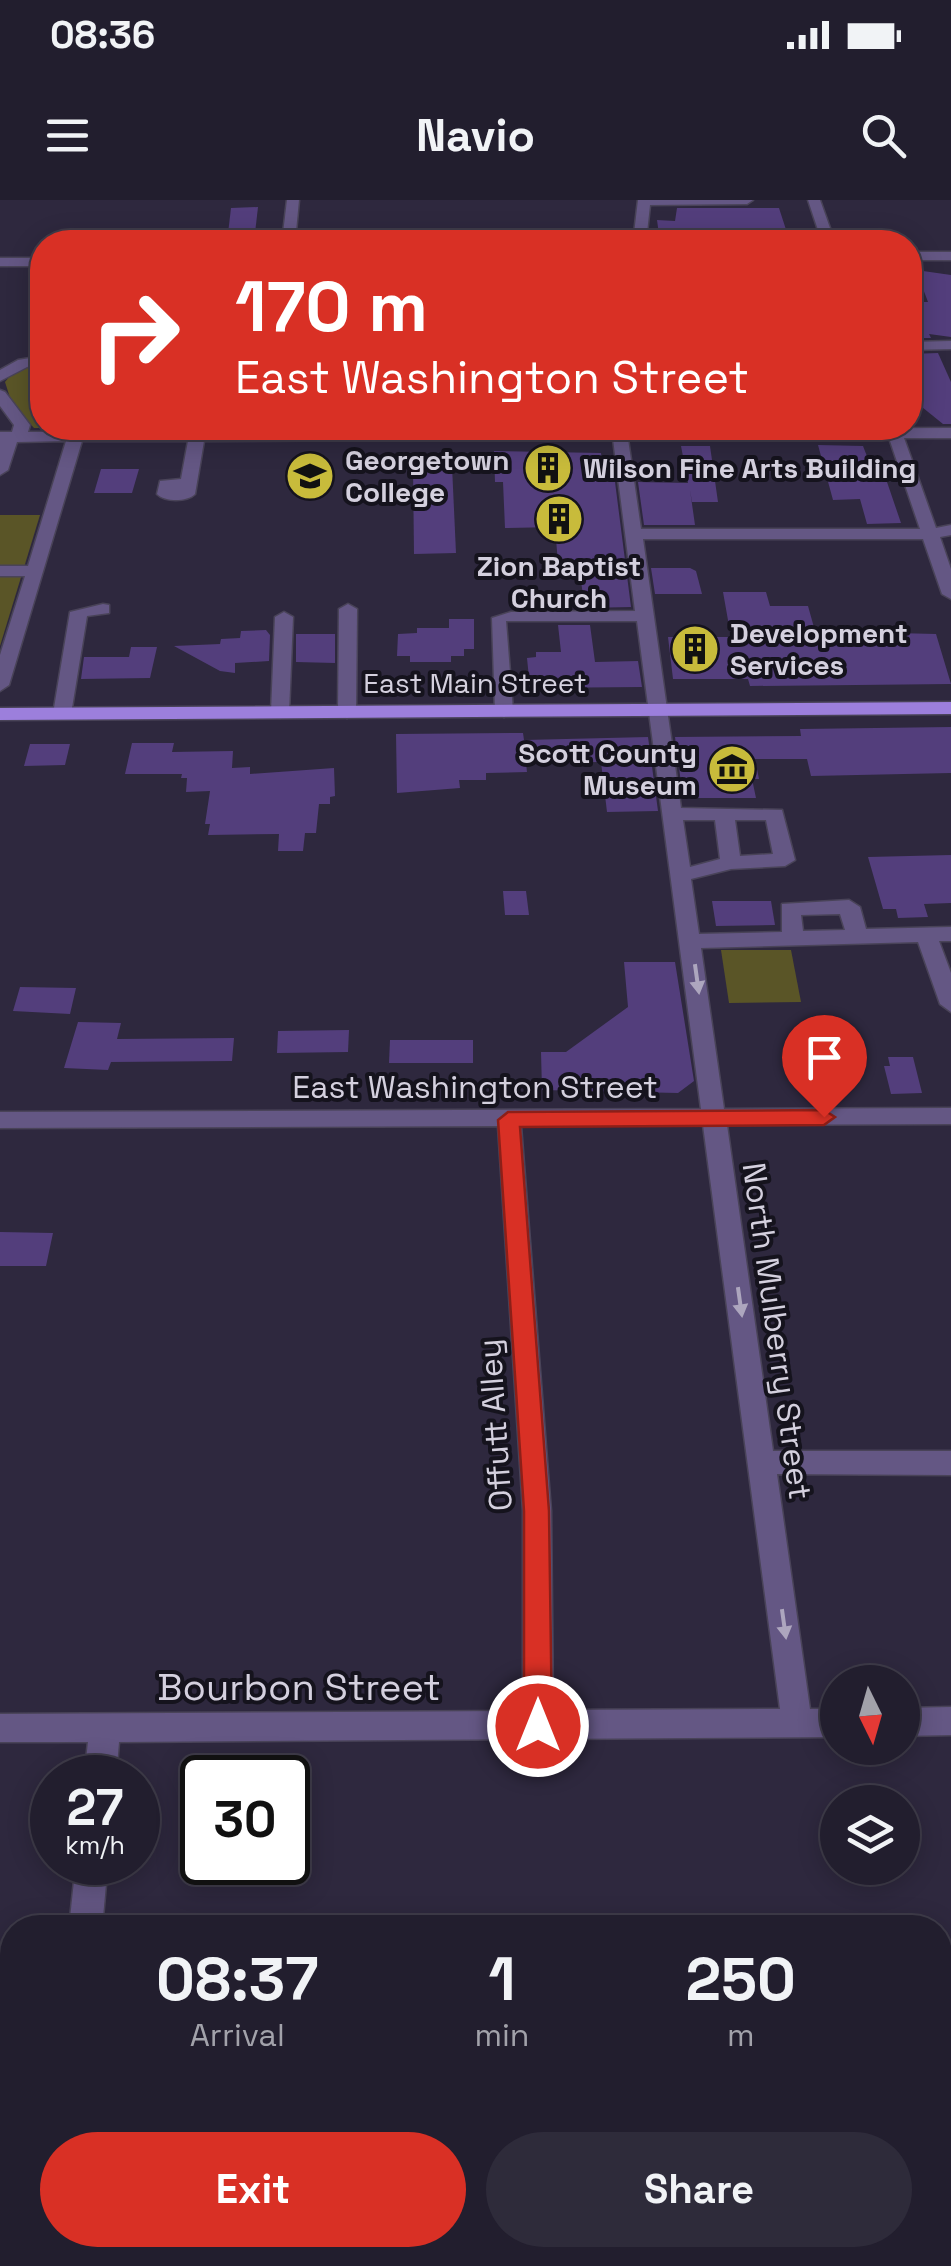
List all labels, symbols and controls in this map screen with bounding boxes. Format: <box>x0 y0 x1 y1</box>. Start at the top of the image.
text: 08:36 <box>50 11 155 59</box>
text: Navio <box>416 107 535 164</box>
icon: menu <box>40 108 95 163</box>
icon: search <box>856 108 911 163</box>
text: 170 m <box>235 262 428 351</box>
icon: right <box>70 270 200 400</box>
text: East Washington Street <box>235 349 749 406</box>
place label: Georgetown College <box>345 442 510 510</box>
building icon: Wilson Fine Arts Building <box>522 442 574 494</box>
school or university icon: Georgetown College <box>284 450 336 502</box>
place label: Wilson Fine Arts Building <box>583 450 916 486</box>
building icon: Zion Baptist Church <box>533 493 585 545</box>
place label: Zion Baptist Church <box>477 548 641 616</box>
place label: Development Services <box>730 615 908 683</box>
building icon: Development Services <box>669 623 721 675</box>
street label: East Main Street <box>363 665 587 701</box>
place label: Scott County Museum <box>518 735 697 803</box>
museum icon: Scott County Museum <box>706 743 758 795</box>
one-way arrow <box>689 964 705 996</box>
pin <box>782 1015 867 1118</box>
icon: arrive <box>797 1030 852 1085</box>
street label: East Washington Street <box>292 1067 658 1107</box>
street label: North Mulberry Street <box>734 1160 820 1502</box>
one-way arrow <box>733 1286 749 1318</box>
street label: Offutt Alley <box>469 1338 521 1512</box>
one-way arrow <box>776 1608 792 1640</box>
street label: Bourbon Street <box>157 1663 441 1711</box>
north arrow <box>820 1665 920 1765</box>
map controls <box>820 1665 920 1885</box>
position arrow <box>486 1674 590 1778</box>
speed limit sign: 30 <box>180 1755 310 1885</box>
text: 27 <box>67 1776 123 1840</box>
button: layers <box>820 1785 920 1885</box>
text: km/h <box>65 1829 125 1861</box>
text: 08:37 <box>156 1941 318 2018</box>
text: 1 <box>488 1941 516 2018</box>
text: 250 <box>685 1941 796 2018</box>
text: Arrival <box>190 2015 285 2055</box>
text: min <box>474 2015 529 2055</box>
text: m <box>727 2015 755 2055</box>
button: Exit <box>40 2132 466 2247</box>
button: Share <box>486 2132 912 2247</box>

